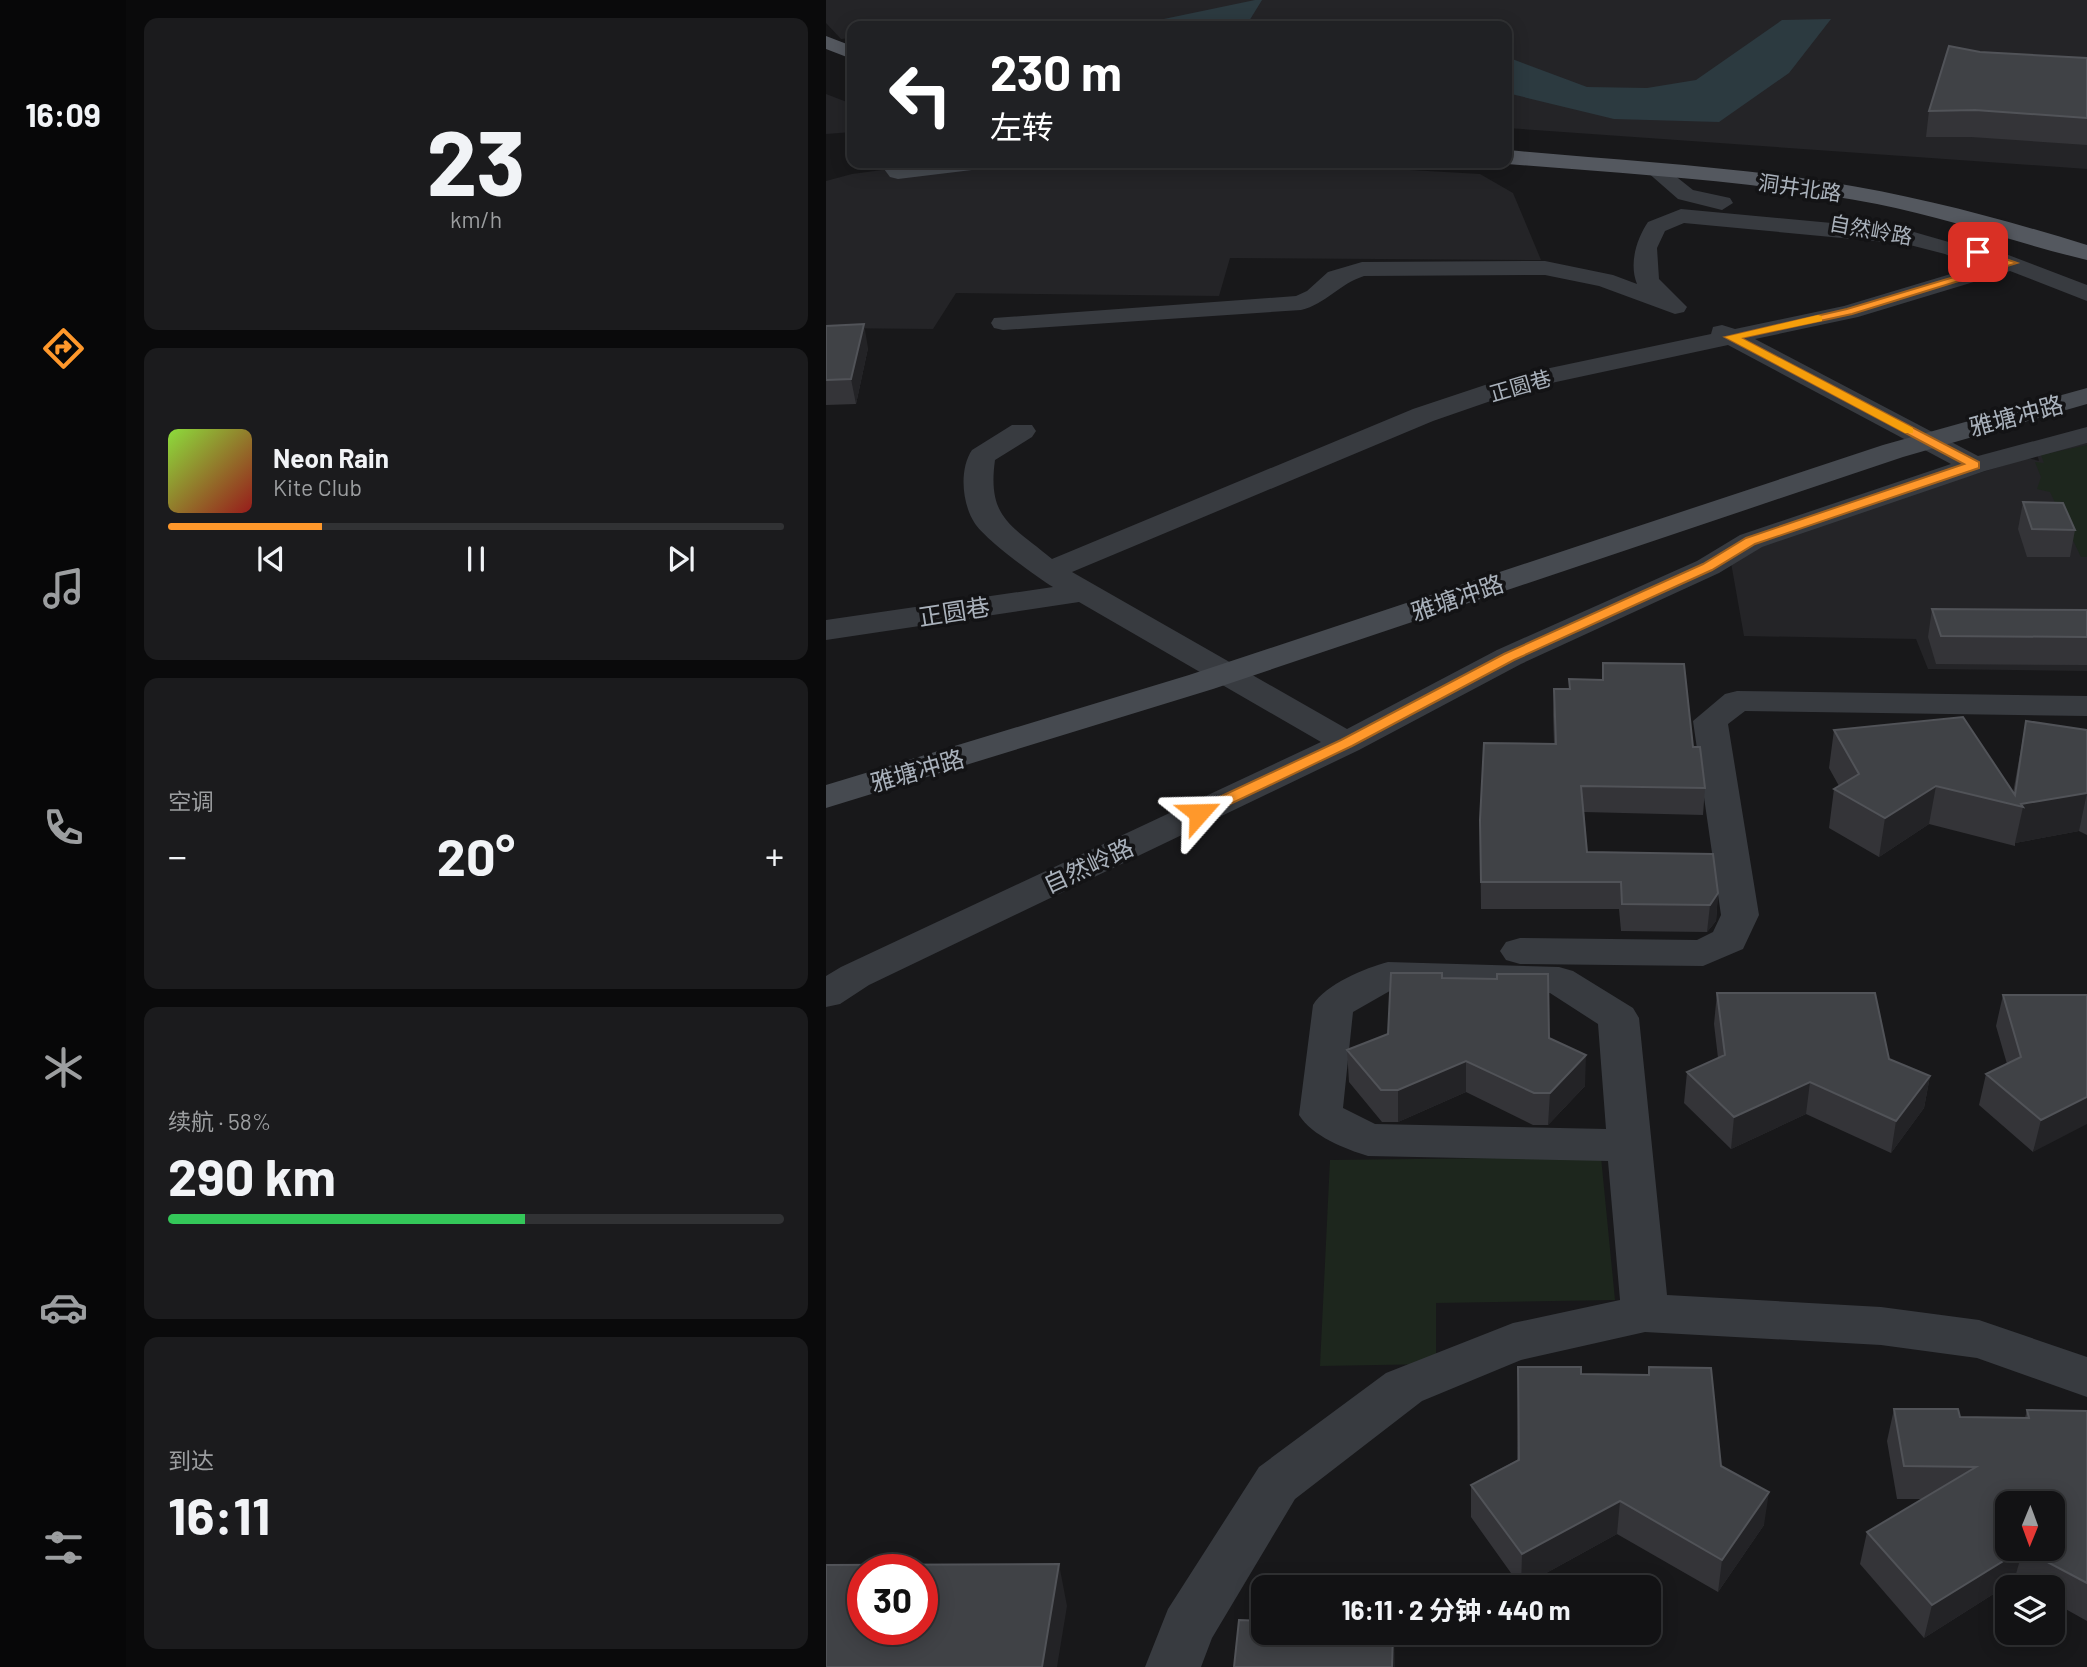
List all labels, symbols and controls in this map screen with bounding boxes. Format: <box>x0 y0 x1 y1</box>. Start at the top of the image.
text: 230 m <box>990 42 1122 101</box>
icon: left <box>875 49 966 140</box>
text: 16:09 <box>25 95 101 133</box>
text: 23 <box>427 105 525 214</box>
text: 左转 <box>990 107 1054 145</box>
street label: 洞井北路 <box>1757 169 1843 205</box>
text: km/h <box>450 205 502 233</box>
street label: 自然岭路 <box>1827 209 1915 249</box>
pin <box>1948 222 2008 282</box>
icon: arrive <box>1959 233 1997 271</box>
icon: directions <box>39 324 88 373</box>
street label: 正圆巷 <box>1486 364 1554 406</box>
street label: 雅塘冲路 <box>1966 389 2066 441</box>
text: Neon Rain <box>273 442 389 473</box>
text: Kite Club <box>273 473 362 501</box>
icon: previous <box>252 540 290 578</box>
icon: pause <box>457 540 495 578</box>
icon: next <box>662 540 700 578</box>
icon: music <box>39 564 88 613</box>
street label: 雅塘冲路 <box>1407 568 1507 626</box>
street label: 正圆巷 <box>916 591 992 631</box>
street label: 雅塘冲路 <box>867 743 967 797</box>
position arrow <box>1162 776 1236 850</box>
text: 空调 <box>168 787 214 815</box>
icon: phone <box>39 803 88 852</box>
text: 20° <box>437 824 515 886</box>
text: − <box>168 832 187 878</box>
text: + <box>765 832 784 878</box>
street label: 自然岭路 <box>1038 832 1138 898</box>
icon: climate <box>39 1043 88 1092</box>
text: 续航 · 58% <box>168 1107 271 1135</box>
text: 290 km <box>168 1144 336 1206</box>
icon: car <box>39 1283 88 1332</box>
text: 到达 <box>168 1446 214 1474</box>
text: 16:11 <box>168 1483 270 1545</box>
north arrow <box>1995 1491 2065 1561</box>
map controls <box>1995 1491 2065 1645</box>
icon: filters <box>39 1523 88 1572</box>
speed limit sign: 30 <box>847 1554 938 1645</box>
button: layers <box>1995 1575 2065 1645</box>
text: 16:11 · 2 分钟 · 440 m <box>1341 1594 1571 1625</box>

